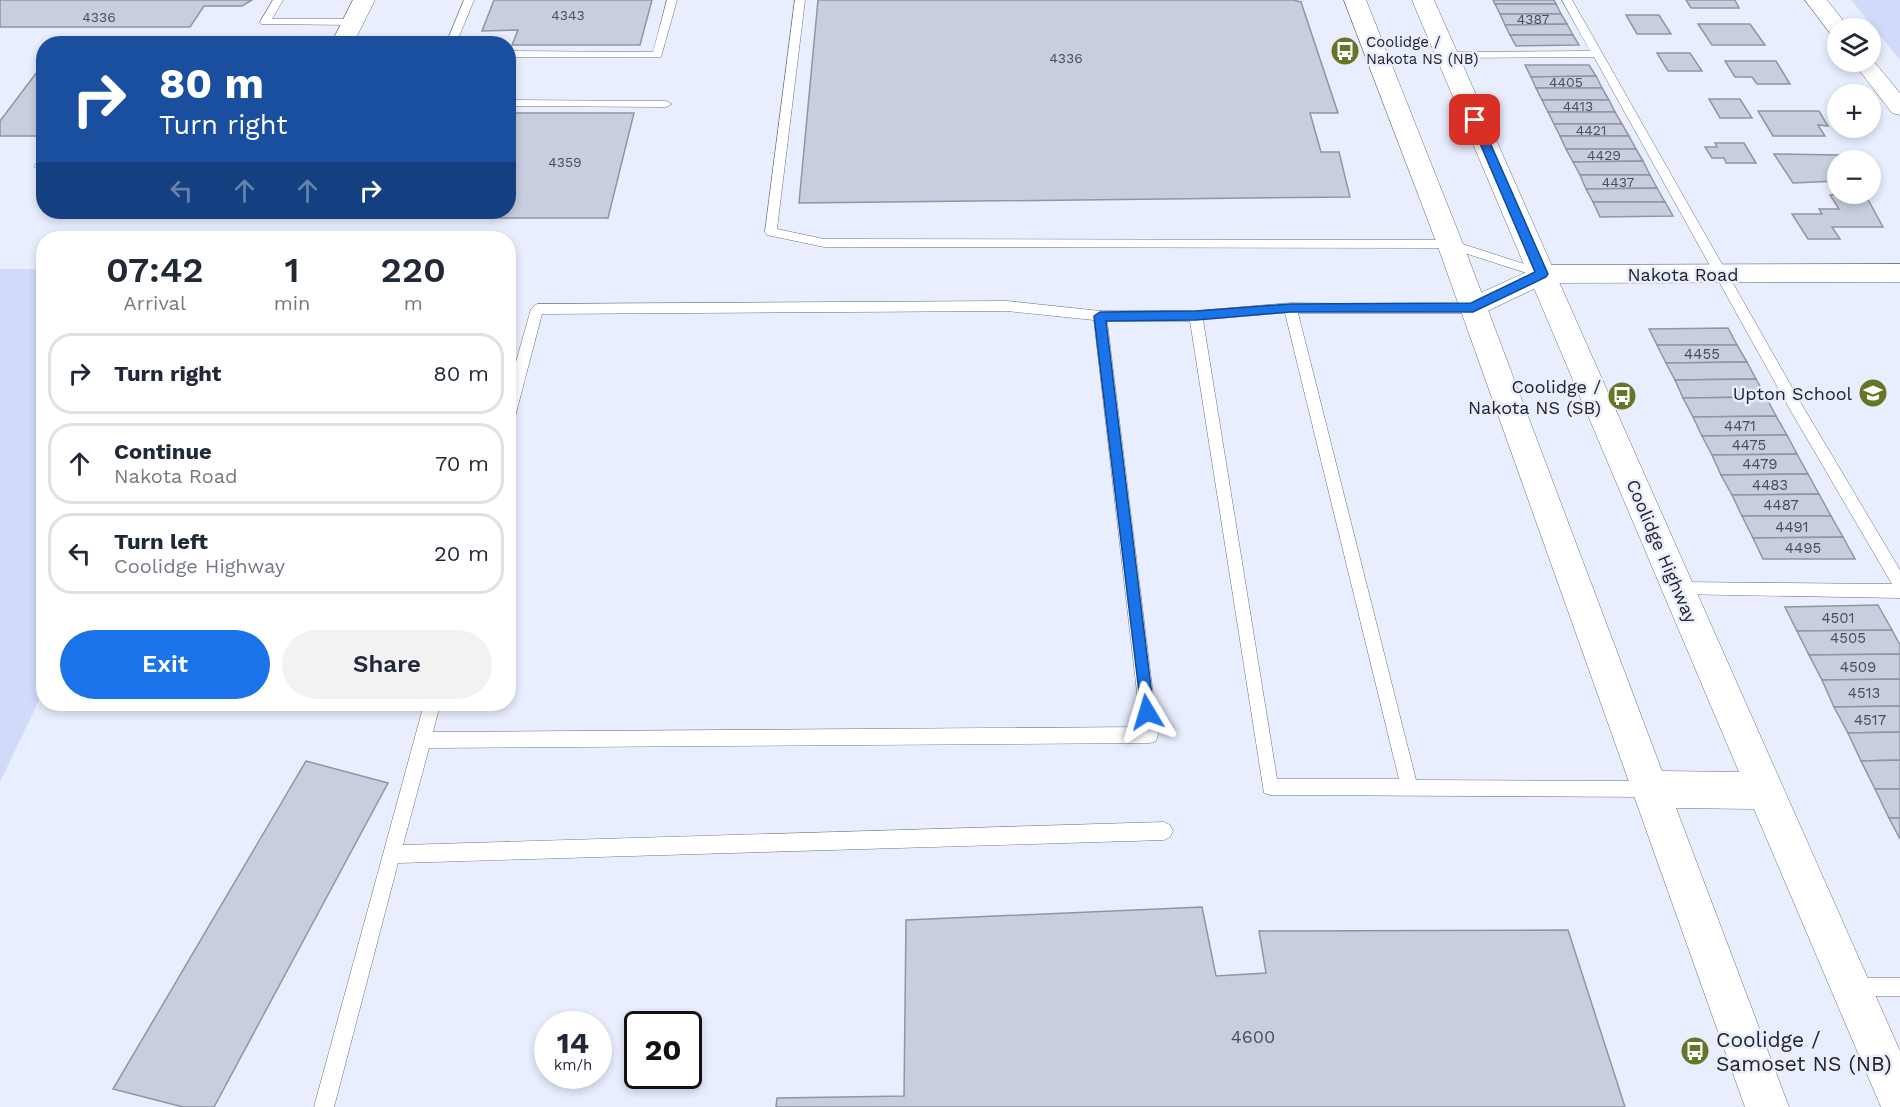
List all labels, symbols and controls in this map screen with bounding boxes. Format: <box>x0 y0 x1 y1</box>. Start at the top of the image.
house number: 4343 <box>551 7 585 23</box>
house number: 4336 <box>82 9 116 25</box>
house number: 4387 <box>1517 11 1549 27</box>
map controls <box>1827 18 1881 204</box>
button: layers <box>1827 18 1881 72</box>
place label: Coolidge / Nakota NS (NB) <box>1366 33 1478 68</box>
bus stop icon: Coolidge / Nakota NS (NB) <box>1329 35 1361 67</box>
house number: 4336 <box>1049 50 1083 66</box>
text: 80 m <box>159 59 264 108</box>
icon: right <box>60 60 138 138</box>
house number: 4405 <box>1549 74 1583 90</box>
button: + <box>1827 84 1881 138</box>
pin <box>1449 94 1500 145</box>
house number: 4413 <box>1563 98 1593 114</box>
icon: arrive <box>1458 103 1491 136</box>
text: Turn right <box>159 109 288 141</box>
house number: 4421 <box>1576 122 1606 138</box>
house number: 4429 <box>1587 147 1621 163</box>
button: − <box>1827 150 1881 204</box>
house number: 4359 <box>548 154 582 170</box>
icon: left <box>165 174 198 207</box>
icon: ahead <box>228 174 261 207</box>
icon: ahead <box>291 174 324 207</box>
icon: right <box>354 174 387 207</box>
house number: 4437 <box>1602 174 1634 190</box>
text: 07:42 <box>106 249 204 291</box>
text: 1 <box>285 249 300 291</box>
text: 220 <box>380 249 446 291</box>
street label: Nakota Road <box>1627 264 1739 285</box>
text: Arrival <box>124 291 186 315</box>
text: min <box>274 291 310 315</box>
text: m <box>404 291 423 315</box>
house number: 4455 <box>1684 345 1720 363</box>
icon: right <box>63 357 96 390</box>
text: Turn right <box>114 361 221 386</box>
text: 80 m <box>433 361 489 386</box>
place label: Coolidge / Nakota NS (SB) <box>1468 376 1601 418</box>
school or university icon: Upton School <box>1857 377 1889 409</box>
bus stop icon: Coolidge / Nakota NS (SB) <box>1606 380 1638 412</box>
place label: Upton School <box>1733 383 1852 404</box>
house number: 4471 <box>1724 417 1756 435</box>
house number: 4475 <box>1732 436 1766 454</box>
text: Continue <box>114 439 212 464</box>
icon: ahead <box>63 447 96 480</box>
text: 70 m <box>435 451 489 476</box>
house number: 4479 <box>1742 455 1778 473</box>
text: Nakota Road <box>114 464 238 488</box>
street label: Coolidge Highway <box>1622 476 1702 627</box>
house number: 4483 <box>1752 476 1788 494</box>
house number: 4487 <box>1763 496 1799 514</box>
house number: 4491 <box>1775 518 1809 536</box>
text: Turn left <box>114 529 208 554</box>
icon: left <box>63 537 96 570</box>
house number: 4495 <box>1785 539 1821 557</box>
text: 20 m <box>434 541 489 566</box>
text: Coolidge Highway <box>114 554 285 578</box>
house number: 4501 <box>1821 609 1855 627</box>
house number: 4505 <box>1830 629 1866 647</box>
button: Exit <box>60 630 270 699</box>
button: Share <box>282 630 492 699</box>
house number: 4509 <box>1840 658 1876 676</box>
position arrow <box>1115 680 1179 744</box>
house number: 4513 <box>1848 684 1880 702</box>
house number: 4517 <box>1854 711 1886 729</box>
speed limit sign: 20 <box>624 1011 702 1089</box>
text: 14 <box>557 1025 589 1060</box>
house number: 4600 <box>1231 1026 1275 1047</box>
place label: Coolidge / Samoset NS (NB) <box>1716 1027 1892 1076</box>
bus stop icon: Coolidge / Samoset NS (NB) <box>1679 1035 1711 1067</box>
text: km/h <box>554 1056 592 1074</box>

